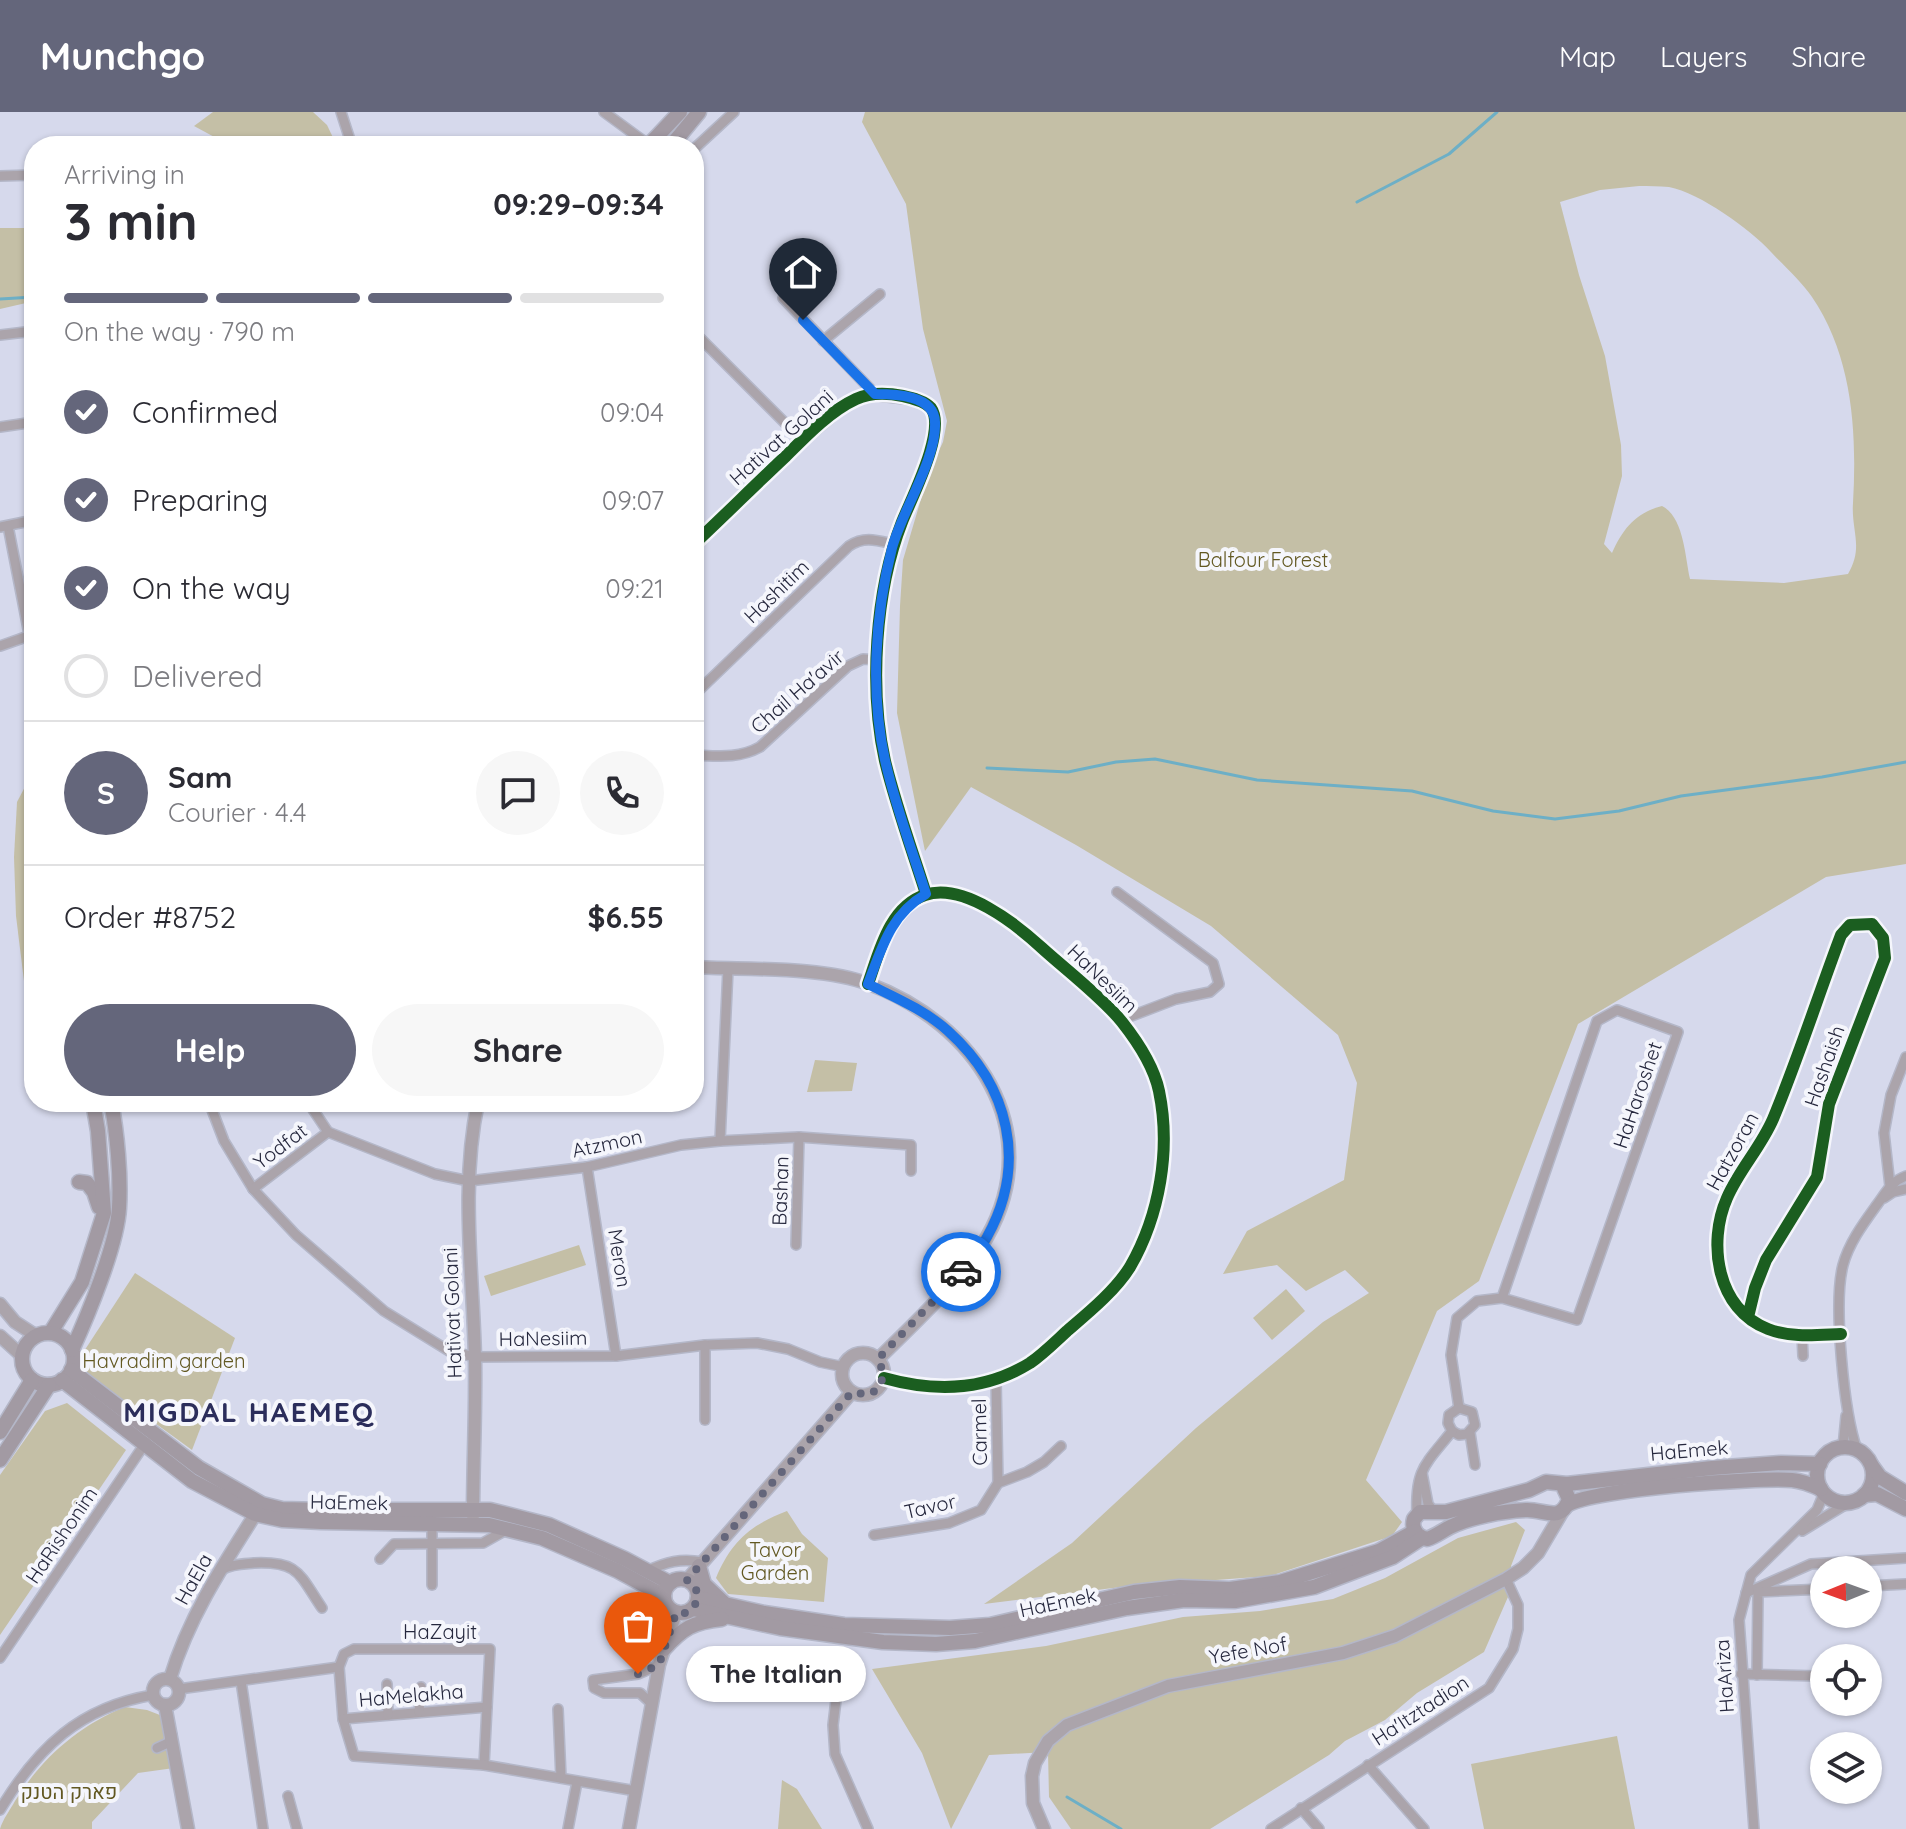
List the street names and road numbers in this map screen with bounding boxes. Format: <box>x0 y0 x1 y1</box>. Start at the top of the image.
street label: Hativat Golani <box>724 384 838 490</box>
street label: Hashitim <box>738 554 814 628</box>
street label: Chail Ha'avir <box>745 643 849 738</box>
street label: HaNesiim <box>1062 938 1144 1018</box>
street label: Hashaish <box>1798 1022 1850 1110</box>
street label: HaHaroshet <box>1607 1038 1667 1152</box>
street label: Hatzoran <box>1700 1107 1764 1195</box>
street label: Yodfat <box>248 1118 312 1174</box>
street label: Atzmon <box>570 1123 644 1163</box>
street label: Bashan <box>766 1156 794 1226</box>
street label: Meron <box>603 1227 637 1289</box>
street label: Hativat Golani <box>437 1247 467 1379</box>
street label: HaNesiim <box>499 1325 587 1351</box>
street label: Carmel <box>966 1398 992 1466</box>
street label: HaEmek <box>1649 1434 1729 1466</box>
street label: HaRishonim <box>20 1482 102 1588</box>
street label: Tavor <box>902 1488 959 1524</box>
street label: HaEmek <box>310 1489 388 1515</box>
street label: HaEla <box>169 1549 217 1609</box>
street label: HaEmek <box>1017 1582 1099 1622</box>
street label: HaZayit <box>403 1619 477 1644</box>
street label: Yefe Nof <box>1207 1631 1289 1669</box>
street label: HaAriza <box>1709 1638 1739 1714</box>
street label: Ha'Itztadion <box>1367 1669 1473 1751</box>
street label: HaMelakha <box>358 1678 464 1712</box>

